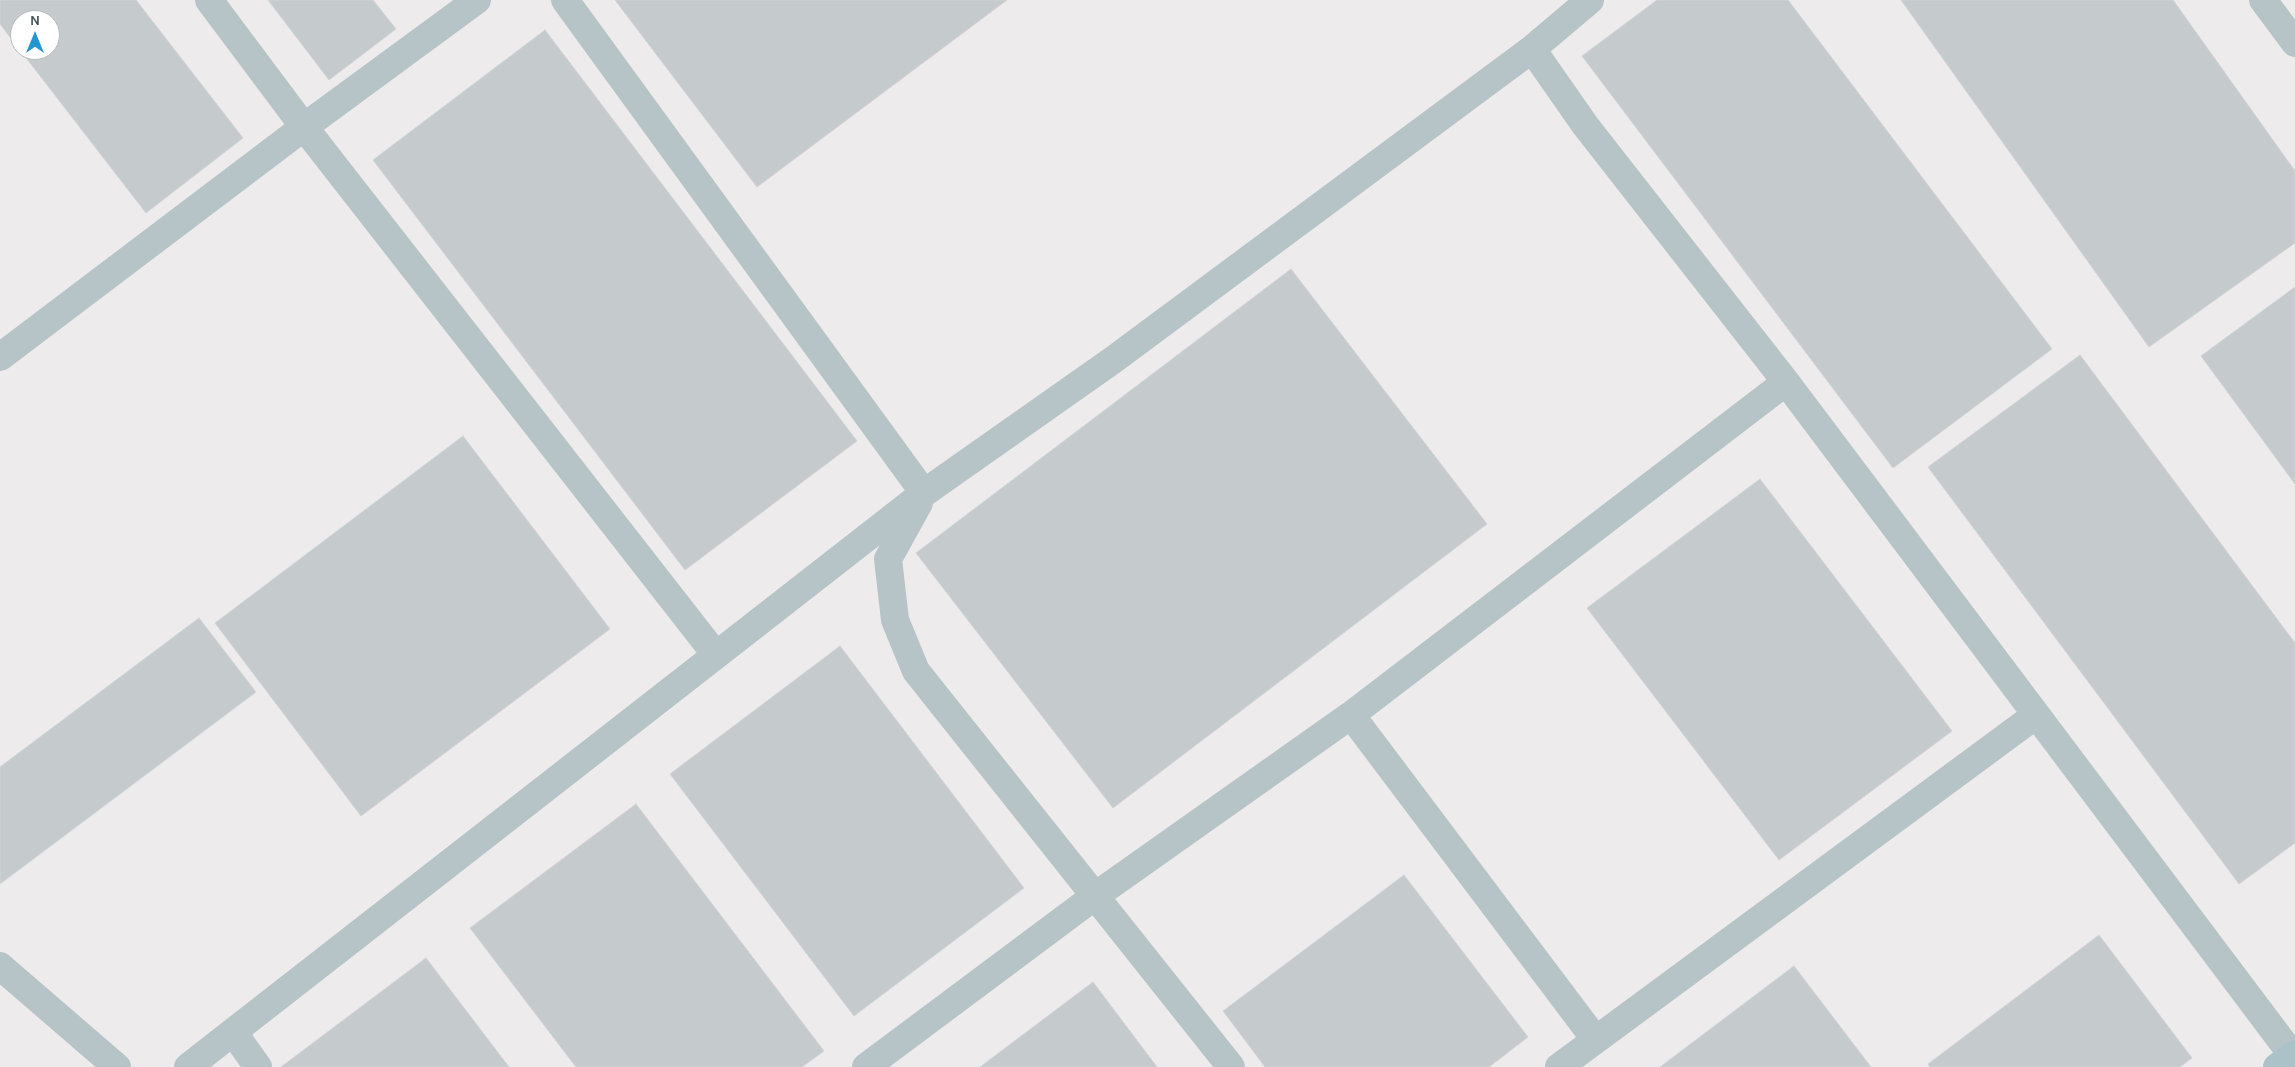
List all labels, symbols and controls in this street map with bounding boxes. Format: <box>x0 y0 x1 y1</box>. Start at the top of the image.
north arrow <box>10 10 60 60</box>
text: N <box>30 12 40 29</box>

